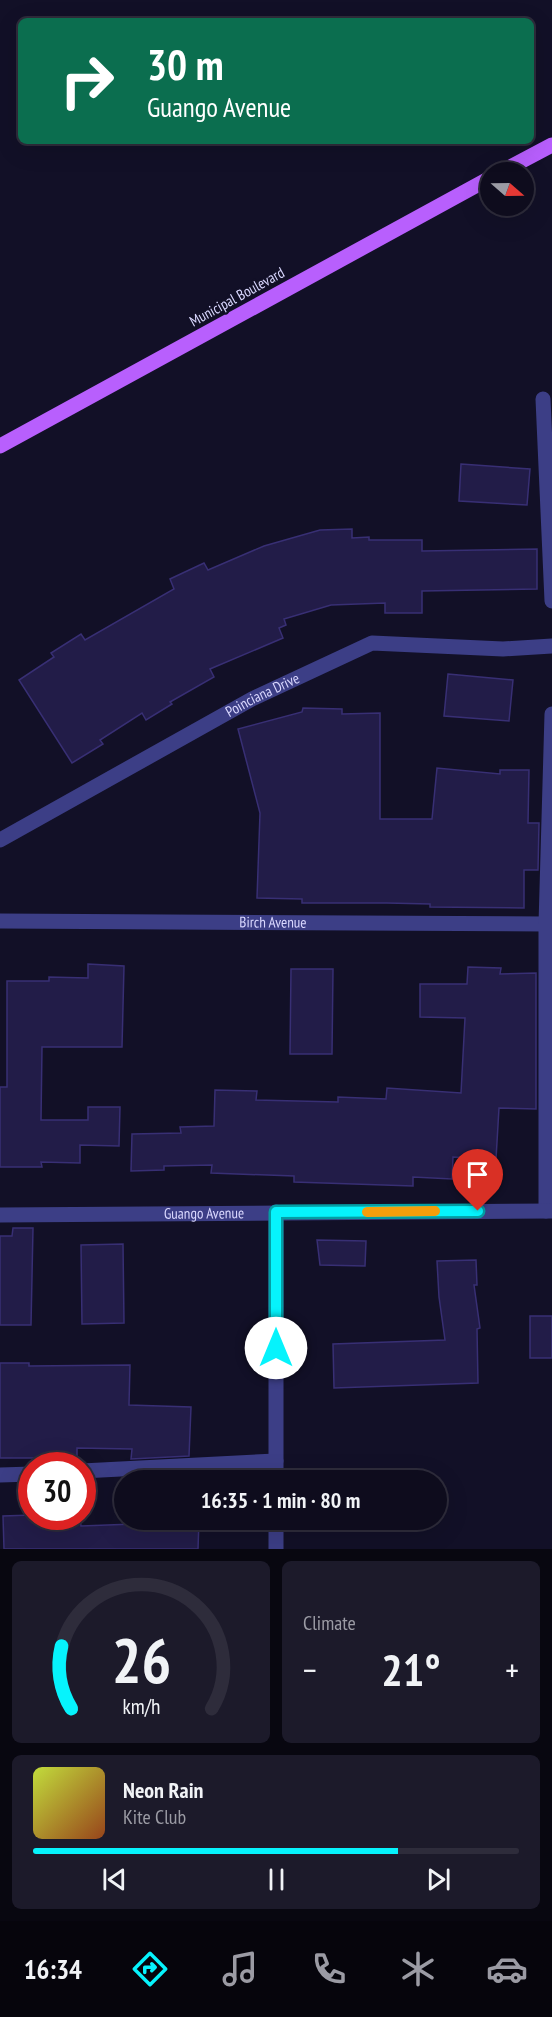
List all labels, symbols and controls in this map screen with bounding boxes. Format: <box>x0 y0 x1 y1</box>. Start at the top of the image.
text: 30 m <box>147 37 224 92</box>
icon: right <box>48 42 126 120</box>
text: Guango Avenue <box>147 90 291 124</box>
north arrow <box>480 162 534 216</box>
map controls <box>480 162 534 216</box>
street label: Municipal Boulevard <box>186 263 288 330</box>
street label: Poinciana Drive <box>222 668 302 721</box>
street label: Birch Avenue <box>239 912 307 932</box>
pin <box>452 1149 503 1211</box>
icon: arrive <box>461 1158 494 1191</box>
street label: Guango Avenue <box>164 1203 244 1223</box>
position arrow <box>244 1316 308 1380</box>
speed limit sign: 30 <box>18 1452 96 1530</box>
text: 16:35 · 1 min · 80 m <box>201 1486 360 1514</box>
text: Climate <box>303 1610 356 1636</box>
text: 26 <box>111 1619 171 1700</box>
text: 21° <box>381 1640 441 1698</box>
text: − <box>303 1648 317 1691</box>
text: + <box>505 1648 519 1691</box>
text: km/h <box>122 1692 160 1720</box>
text: Neon Rain <box>123 1776 203 1804</box>
text: Kite Club <box>123 1804 186 1830</box>
icon: previous <box>98 1863 131 1896</box>
icon: pause <box>260 1863 293 1896</box>
icon: next <box>422 1863 455 1896</box>
icon: directions <box>129 1948 171 1990</box>
icon: music <box>219 1948 261 1990</box>
icon: phone <box>308 1948 350 1990</box>
icon: climate <box>397 1948 439 1990</box>
icon: car <box>486 1948 528 1990</box>
text: 16:34 <box>24 1952 82 1986</box>

